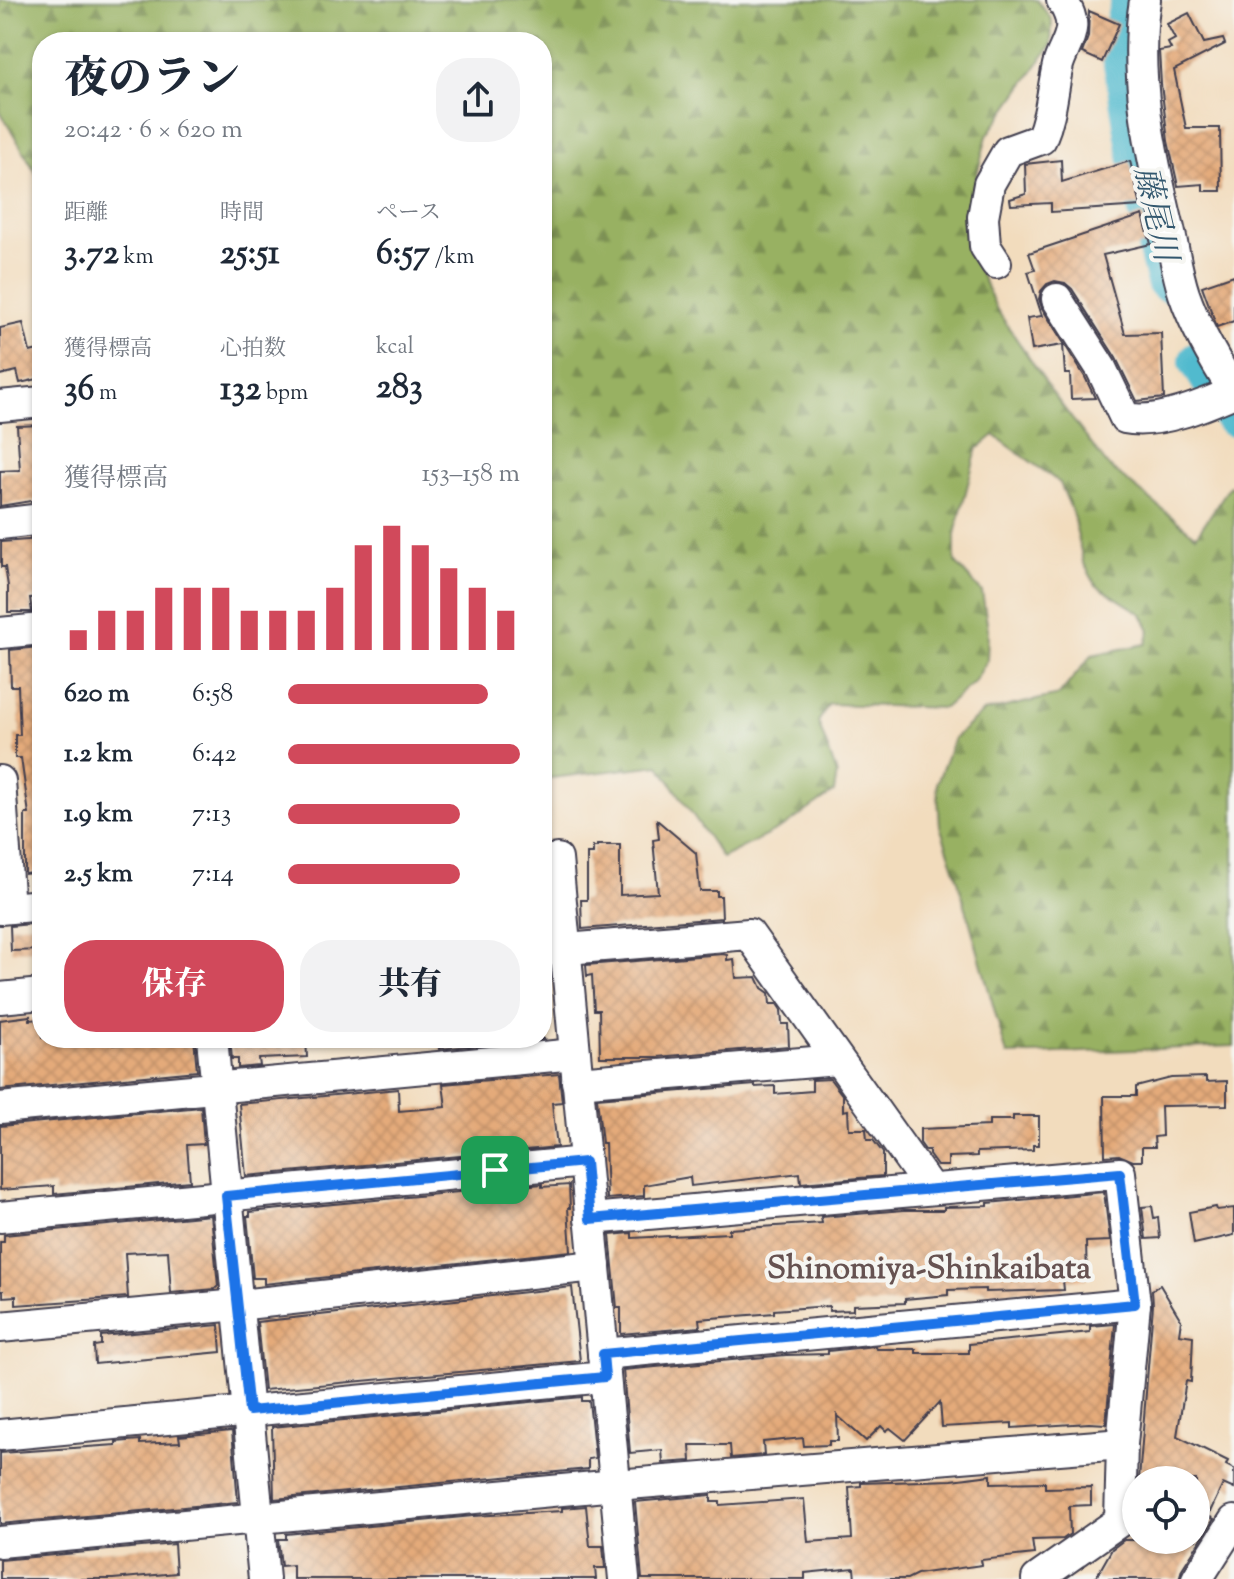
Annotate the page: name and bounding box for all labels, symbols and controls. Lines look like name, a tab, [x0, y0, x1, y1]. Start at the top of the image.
text: 夜のラン	[64, 50, 240, 113]
button: share	[436, 58, 520, 142]
text: 20:42 · 6 × 620 m	[64, 112, 243, 149]
water label: 藤尾川	[1121, 162, 1188, 269]
text: 距離	[64, 198, 108, 230]
text: 時間	[220, 198, 264, 230]
text: ペース	[376, 198, 441, 230]
text: 3.72	[64, 230, 119, 279]
text: 25:51	[220, 230, 280, 279]
text: 6:57	[376, 230, 430, 279]
text: km	[119, 242, 154, 274]
text: /km	[430, 242, 475, 274]
text: kcal	[376, 332, 414, 364]
text: 獲得標高	[64, 334, 152, 366]
text: 心拍数	[220, 334, 286, 366]
text: 283	[376, 364, 423, 413]
text: 36	[64, 366, 94, 415]
text: 132	[220, 366, 261, 415]
text: m	[94, 378, 117, 410]
text: bpm	[261, 378, 308, 410]
text: 153–158 m	[421, 456, 520, 493]
text: 獲得標高	[64, 461, 168, 498]
text: 620 m	[64, 676, 130, 713]
text: 6:58	[192, 676, 233, 713]
text: 1.2 km	[64, 736, 133, 773]
text: 6:42	[192, 736, 237, 773]
text: 1.9 km	[64, 796, 133, 833]
text: 7:13	[192, 796, 231, 833]
text: 2.5 km	[64, 856, 133, 893]
text: 7:14	[192, 856, 234, 893]
button: 保存	[64, 940, 284, 1032]
button: 共有	[300, 940, 520, 1032]
pin	[461, 1136, 529, 1204]
icon: arrive	[473, 1148, 517, 1192]
district label: Shinomiya-Shinkaibata	[767, 1247, 1091, 1293]
map controls	[1122, 1466, 1210, 1554]
button: locate	[1122, 1466, 1210, 1554]

